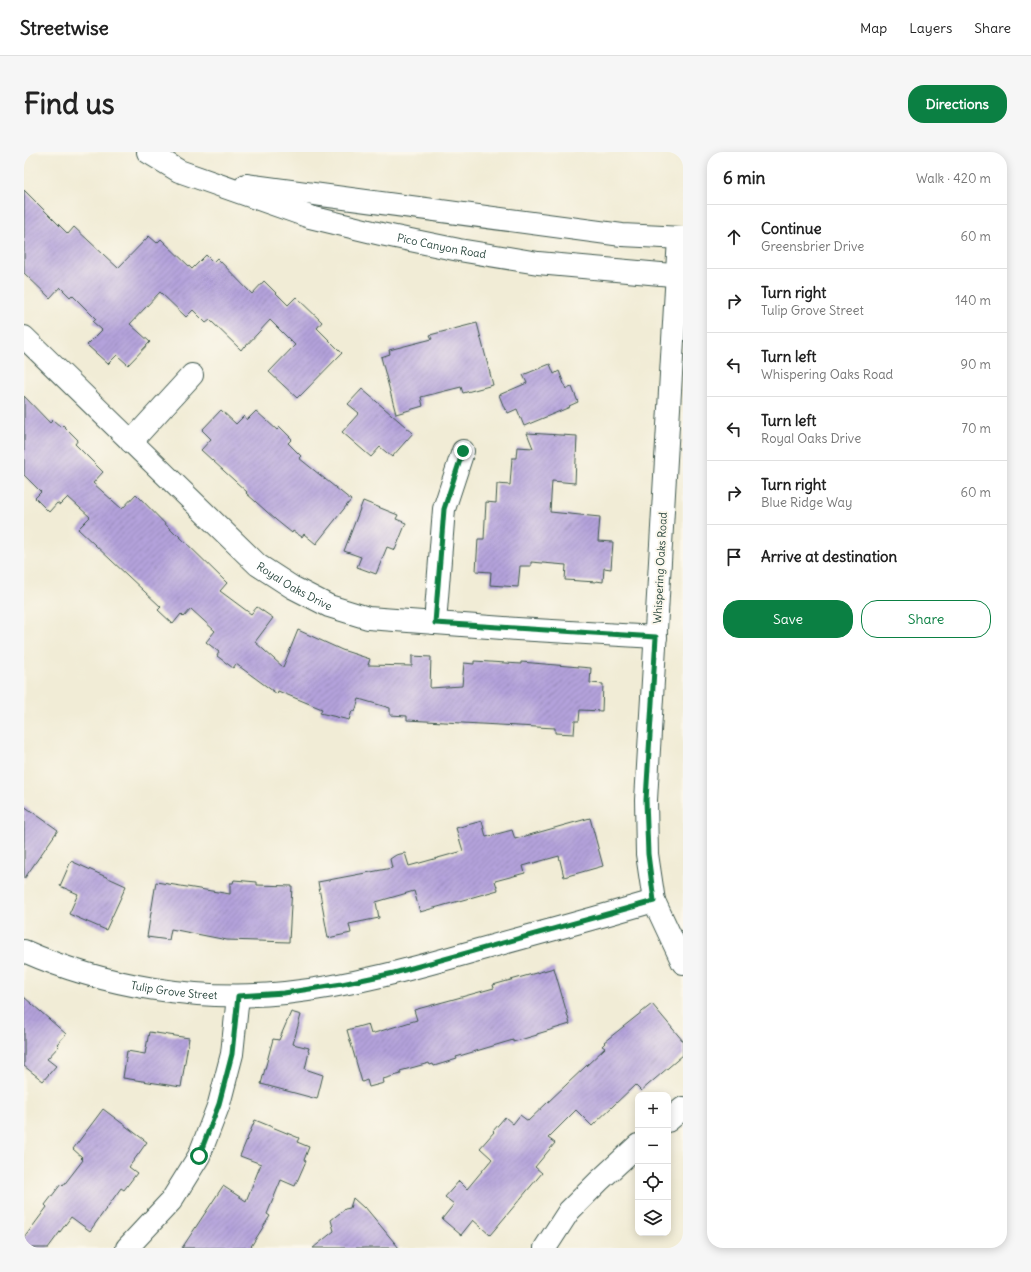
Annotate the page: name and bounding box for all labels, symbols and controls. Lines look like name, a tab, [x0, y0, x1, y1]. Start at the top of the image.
text: Streetwise	[20, 16, 109, 40]
text: Map	[860, 19, 887, 37]
text: Layers	[909, 19, 952, 37]
text: Share	[974, 19, 1011, 37]
button: Directions	[908, 85, 1007, 123]
text: Find us	[24, 86, 115, 122]
text: 6 min	[723, 167, 765, 189]
text: Walk · 420 m	[916, 170, 991, 187]
text: Continue	[761, 219, 822, 238]
icon: ahead	[723, 226, 745, 248]
text: 60 m	[960, 228, 991, 245]
street label: Pico Canyon Road	[396, 230, 488, 261]
text: Greensbrier Drive	[761, 238, 864, 255]
text: Turn right	[761, 283, 826, 302]
icon: right	[723, 290, 745, 312]
text: 140 m	[955, 292, 991, 309]
text: Tulip Grove Street	[761, 302, 864, 319]
text: Turn left	[761, 347, 816, 366]
icon: left	[723, 354, 745, 376]
text: 90 m	[960, 356, 991, 373]
text: Whispering Oaks Road	[761, 366, 893, 383]
text: Turn left	[761, 411, 816, 430]
icon: left	[723, 418, 745, 440]
text: 70 m	[962, 420, 991, 437]
text: Royal Oaks Drive	[761, 430, 861, 447]
route end	[454, 442, 472, 460]
text: Turn right	[761, 475, 826, 494]
icon: right	[723, 482, 745, 504]
text: 60 m	[960, 484, 991, 501]
text: Blue Ridge Way	[761, 494, 852, 511]
street label: Whispering Oaks Road	[650, 511, 670, 624]
icon: arrive	[723, 546, 745, 568]
text: Arrive at destination	[761, 547, 897, 566]
street label: Royal Oaks Drive	[254, 559, 335, 613]
button: Save	[723, 600, 853, 638]
button: Share	[861, 600, 991, 638]
street label: Tulip Grove Street	[130, 978, 218, 1002]
map controls	[635, 1092, 671, 1236]
button: +	[635, 1092, 671, 1128]
button: −	[635, 1128, 671, 1164]
route start	[190, 1147, 208, 1165]
button: locate	[635, 1164, 671, 1200]
button: layers	[635, 1200, 671, 1236]

